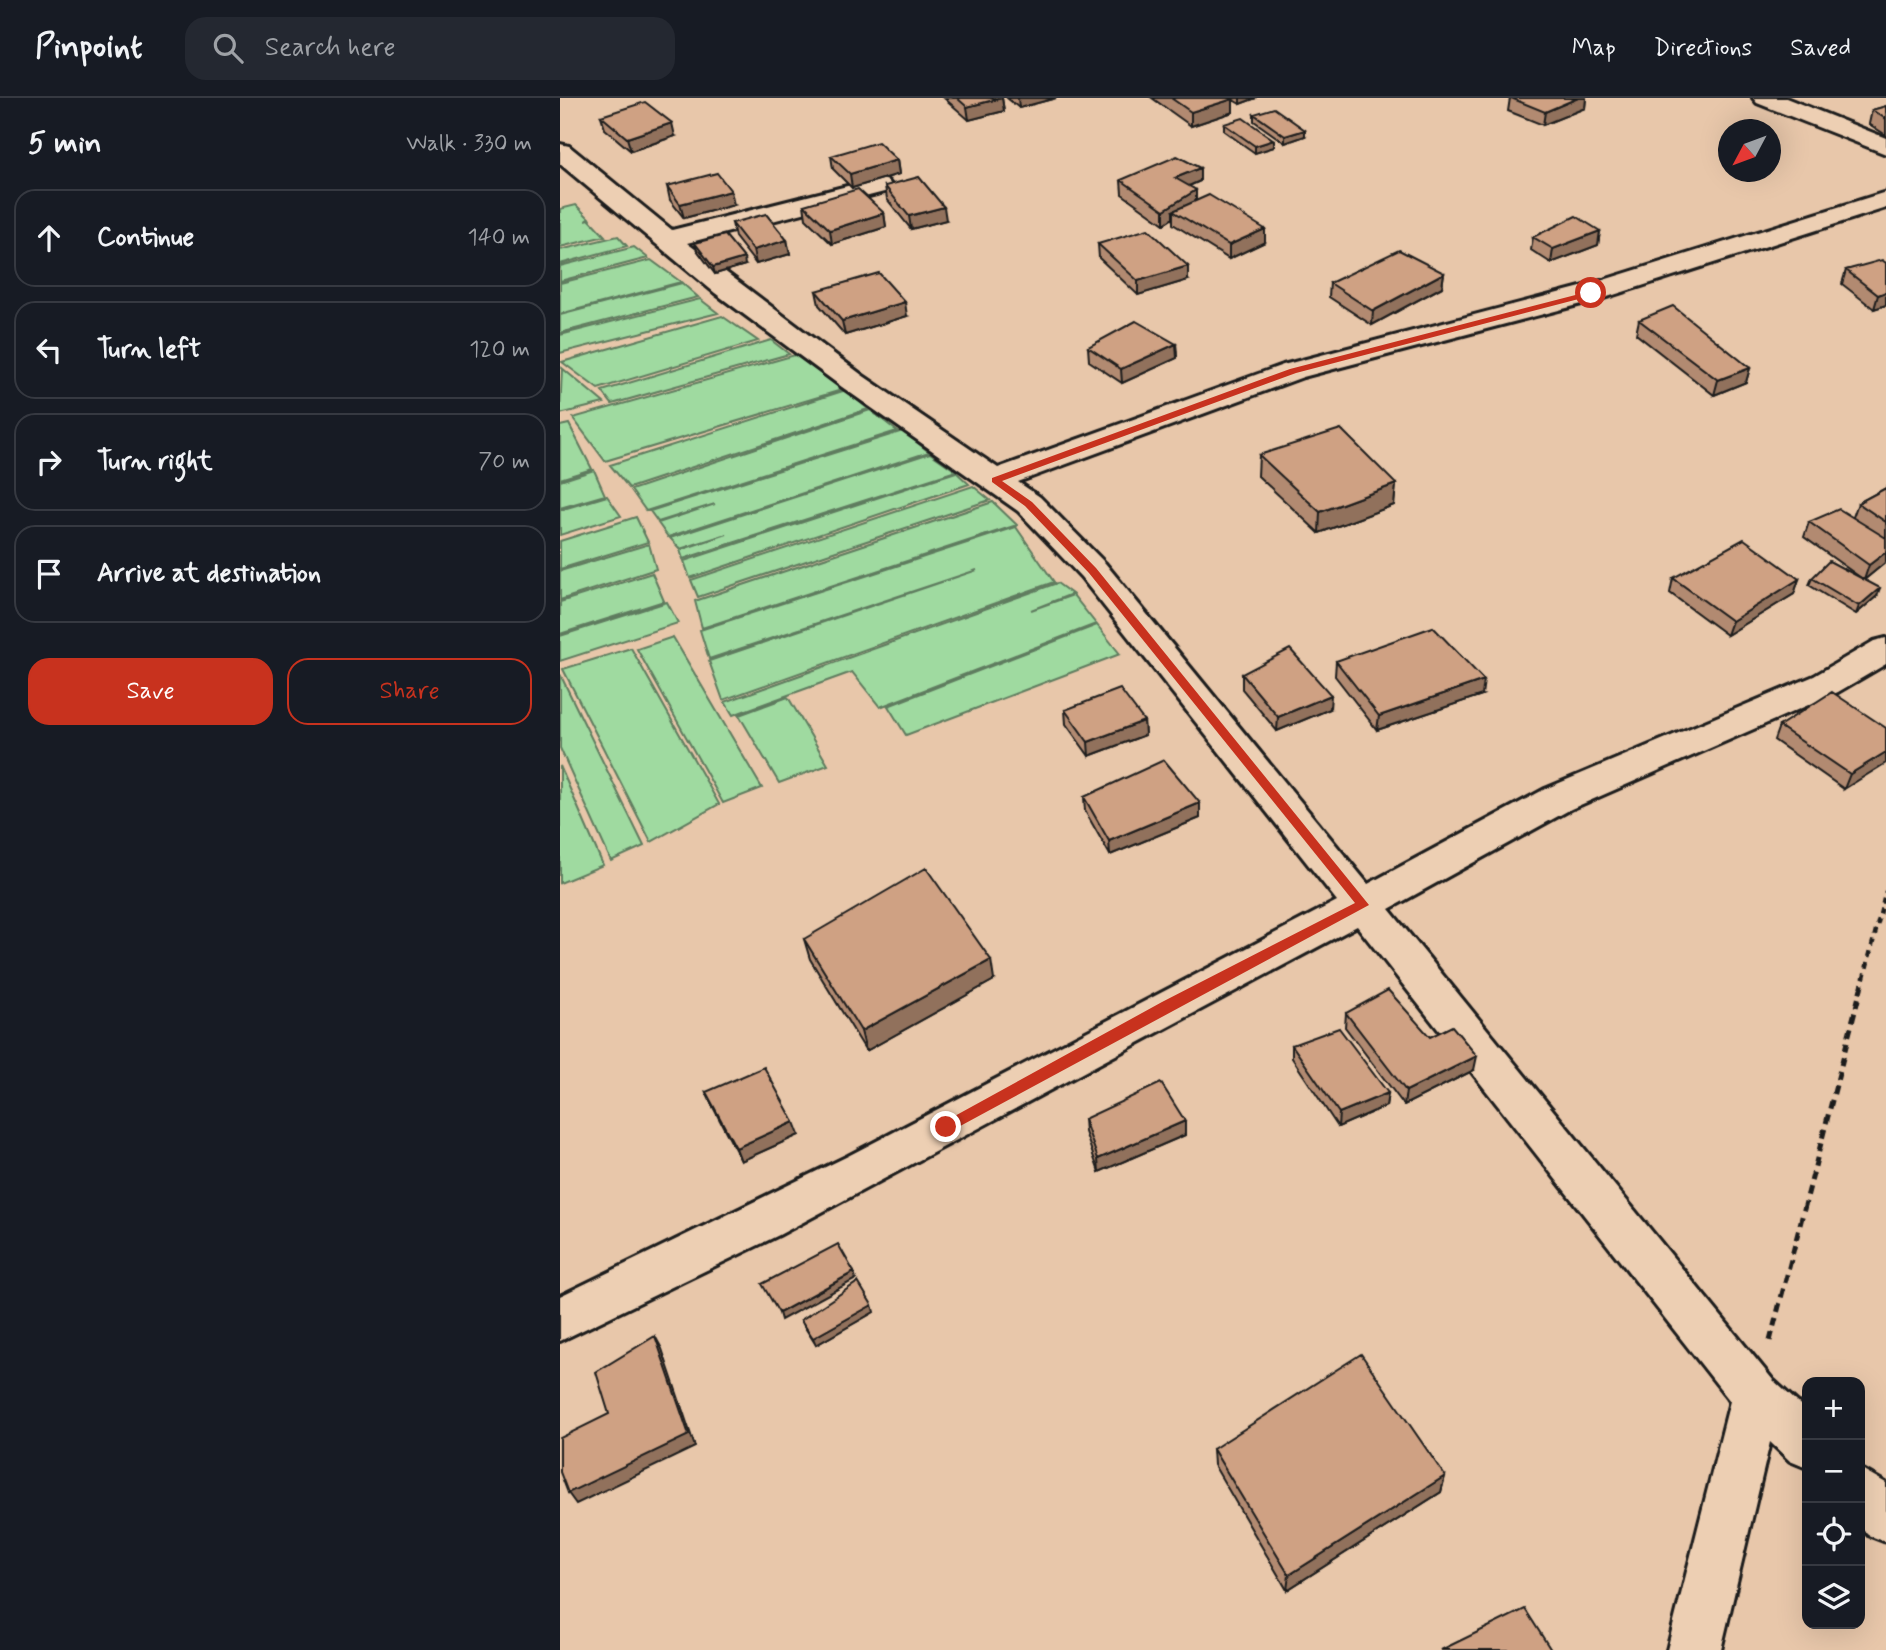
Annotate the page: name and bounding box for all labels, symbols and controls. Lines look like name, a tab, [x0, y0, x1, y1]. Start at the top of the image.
search box	[185, 17, 675, 80]
text: Pinpoint	[35, 26, 143, 70]
icon: search	[209, 29, 247, 67]
text: Search here	[265, 31, 396, 65]
text: Map	[1572, 33, 1616, 64]
text: Directions	[1654, 33, 1752, 64]
text: Saved	[1790, 33, 1851, 64]
north arrow	[1718, 119, 1781, 182]
text: 5 min	[28, 124, 102, 163]
text: Walk · 330 m	[406, 129, 532, 159]
icon: ahead	[30, 219, 68, 257]
text: Continue	[97, 221, 194, 255]
text: 140 m	[467, 223, 530, 253]
route start	[1575, 277, 1606, 308]
icon: left	[30, 331, 68, 369]
text: Turn left	[97, 333, 201, 367]
text: 120 m	[469, 335, 530, 365]
icon: right	[30, 443, 68, 481]
text: Turn right	[97, 445, 213, 479]
text: 70 m	[478, 447, 530, 477]
icon: arrive	[30, 555, 68, 593]
text: Arrive at destination	[97, 557, 321, 591]
button: Save	[28, 658, 273, 725]
button: Share	[287, 658, 532, 725]
route end	[930, 1111, 961, 1142]
map controls	[1802, 1377, 1865, 1629]
button: +	[1802, 1377, 1865, 1440]
button: −	[1802, 1440, 1865, 1503]
button: locate	[1802, 1503, 1865, 1566]
button: layers	[1802, 1566, 1865, 1629]

